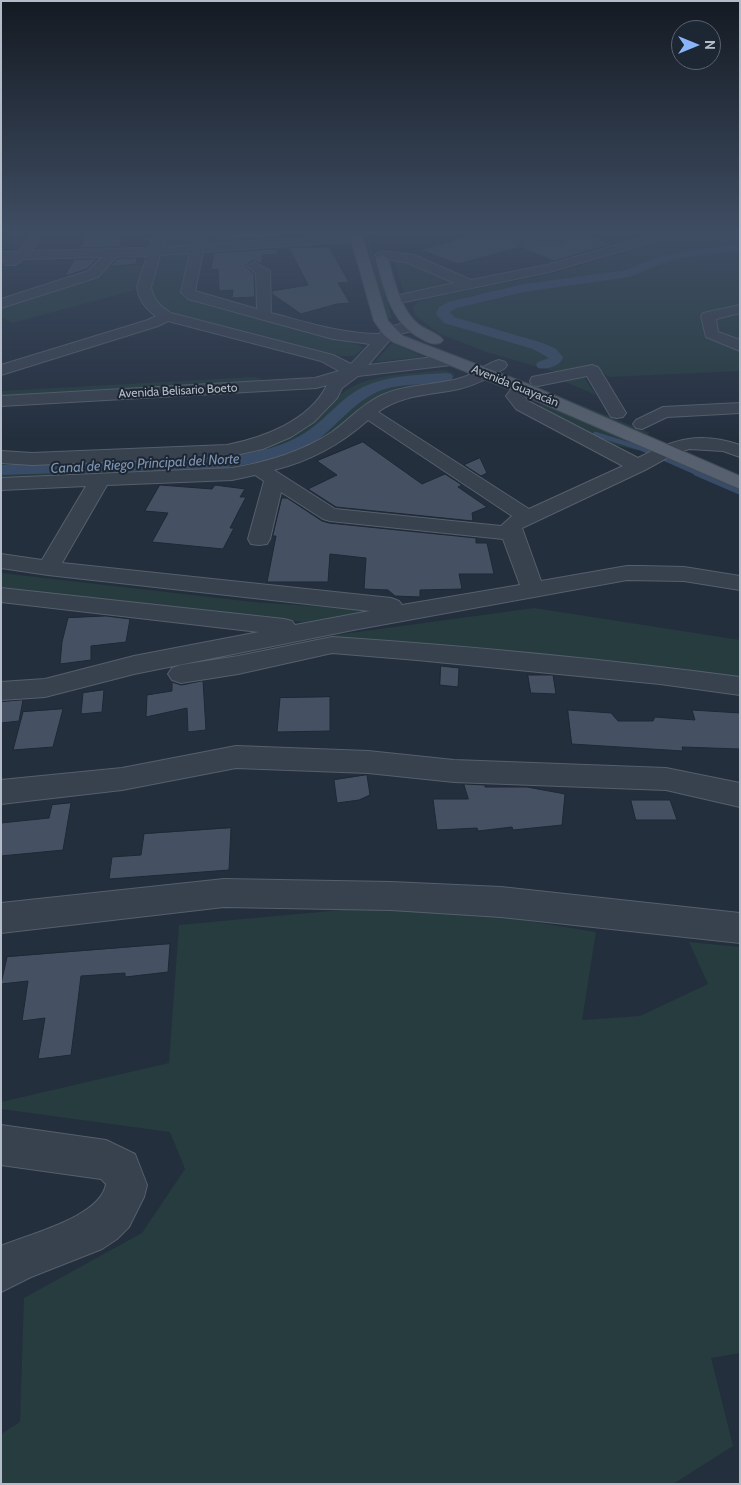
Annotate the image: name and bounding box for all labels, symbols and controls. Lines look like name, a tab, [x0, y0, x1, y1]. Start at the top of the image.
north arrow	[671, 20, 721, 70]
text: N	[701, 40, 719, 50]
street label: Avenida Guayacán	[469, 362, 561, 410]
street label: Avenida Belisario Boeto	[118, 381, 238, 401]
water label: Canal de Riego Principal del Norte	[50, 451, 240, 477]

